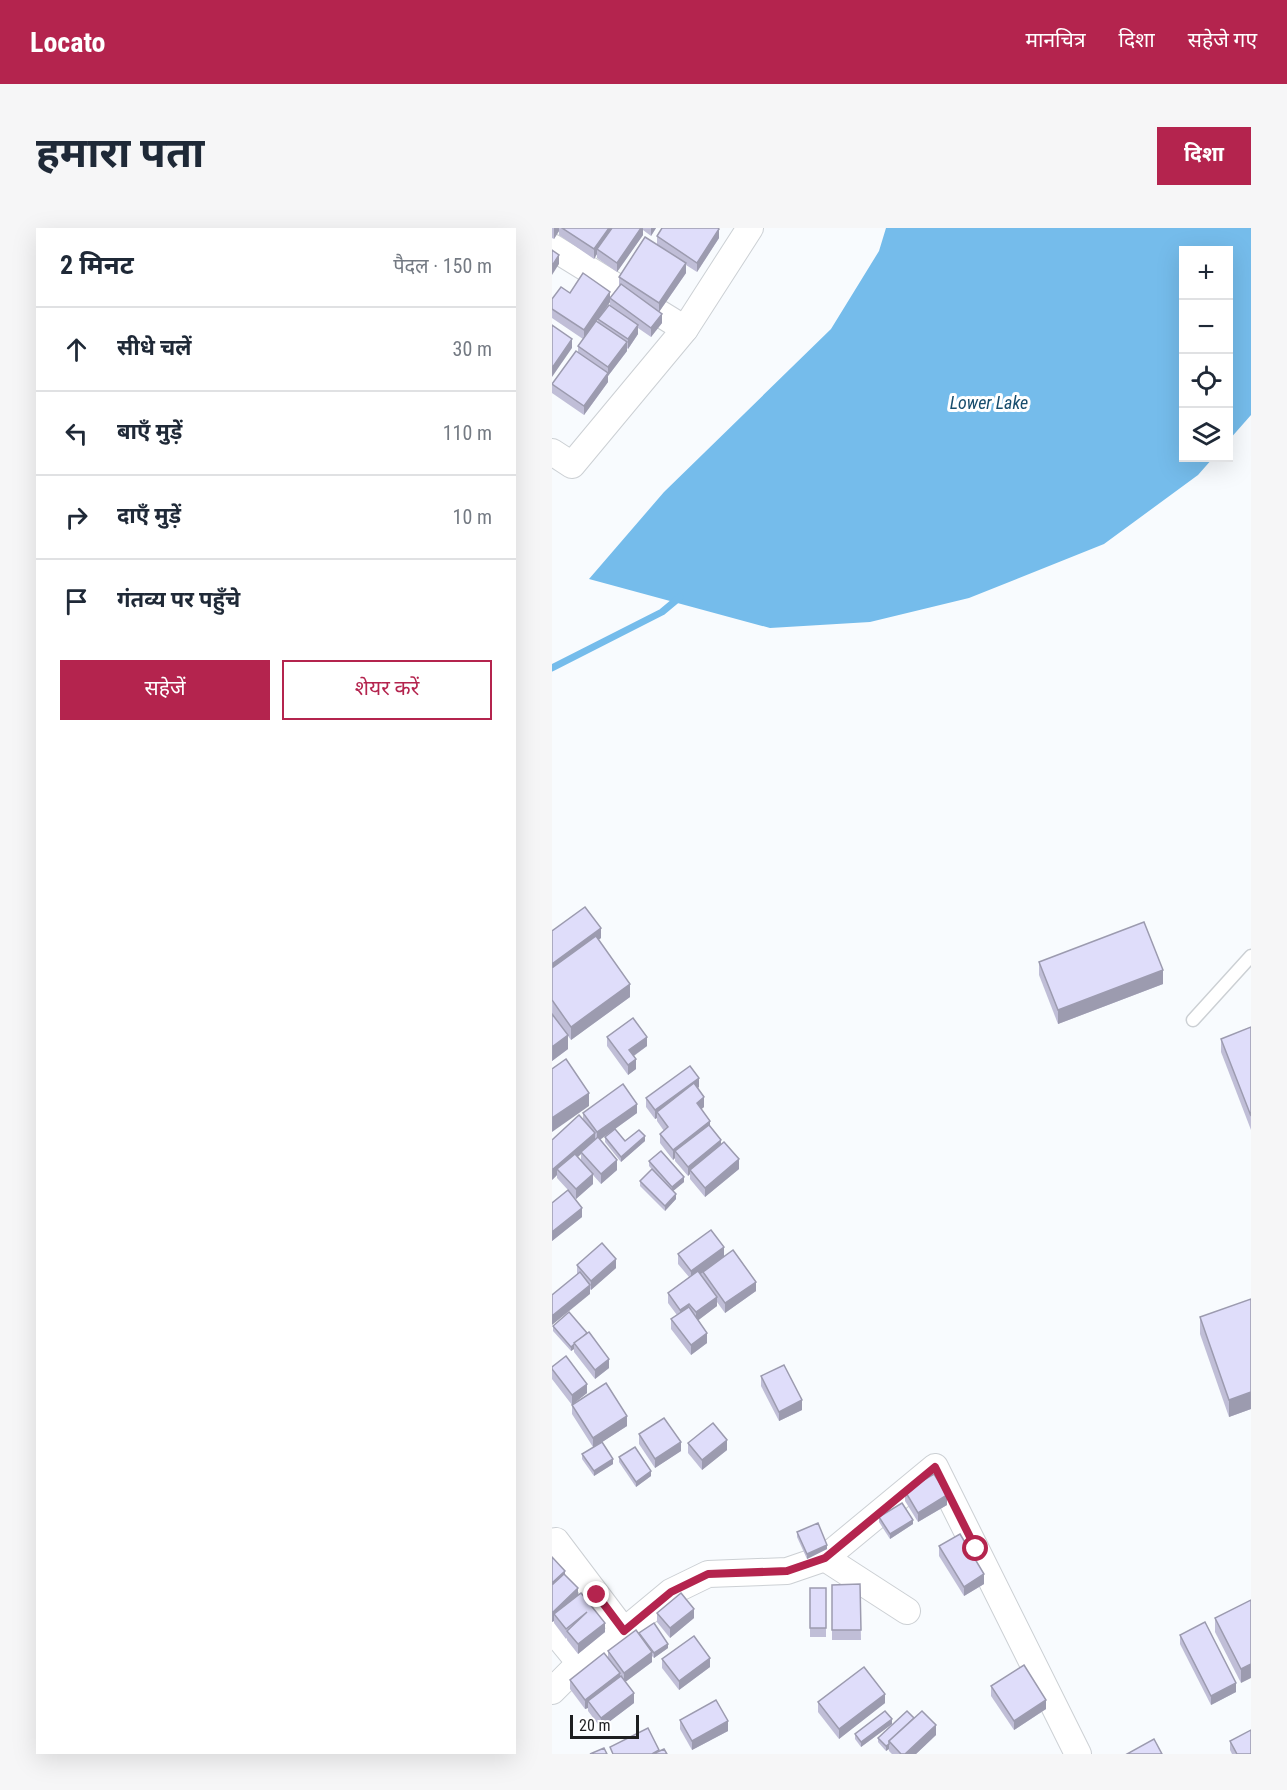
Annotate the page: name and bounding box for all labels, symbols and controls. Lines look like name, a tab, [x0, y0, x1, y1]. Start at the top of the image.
text: Locato	[30, 26, 106, 59]
text: मानचित्र	[1025, 28, 1086, 52]
text: दिशा	[1119, 28, 1155, 52]
text: सहेजे गए	[1188, 28, 1257, 52]
button: दिशा	[1157, 127, 1251, 185]
text: हमारा पता	[36, 128, 204, 177]
map controls	[1179, 246, 1233, 462]
button: +	[1179, 246, 1233, 300]
text: 2 मिनट	[60, 250, 134, 280]
text: पैदल · 150 m	[393, 254, 492, 278]
button: −	[1179, 300, 1233, 354]
icon: ahead	[60, 333, 93, 366]
text: सीधे चलें	[117, 335, 191, 360]
text: 30 m	[453, 337, 492, 361]
button: locate	[1179, 354, 1233, 408]
water label: Lower Lake	[950, 392, 1028, 413]
button: layers	[1179, 408, 1233, 462]
icon: left	[60, 417, 93, 450]
text: बाएँ मुड़ें	[117, 419, 182, 444]
text: 110 m	[443, 421, 492, 445]
icon: right	[60, 501, 93, 534]
text: दाएँ मुड़ें	[117, 503, 181, 528]
text: 10 m	[453, 505, 492, 529]
icon: arrive	[60, 585, 93, 618]
text: गंतव्य पर पहुँचे	[117, 587, 240, 612]
button: सहेजें	[60, 660, 270, 720]
button: शेयर करें	[282, 660, 492, 720]
route start	[962, 1535, 988, 1561]
route end	[583, 1581, 609, 1607]
scale bar	[570, 1712, 639, 1740]
text: 20 m	[579, 1716, 611, 1735]

